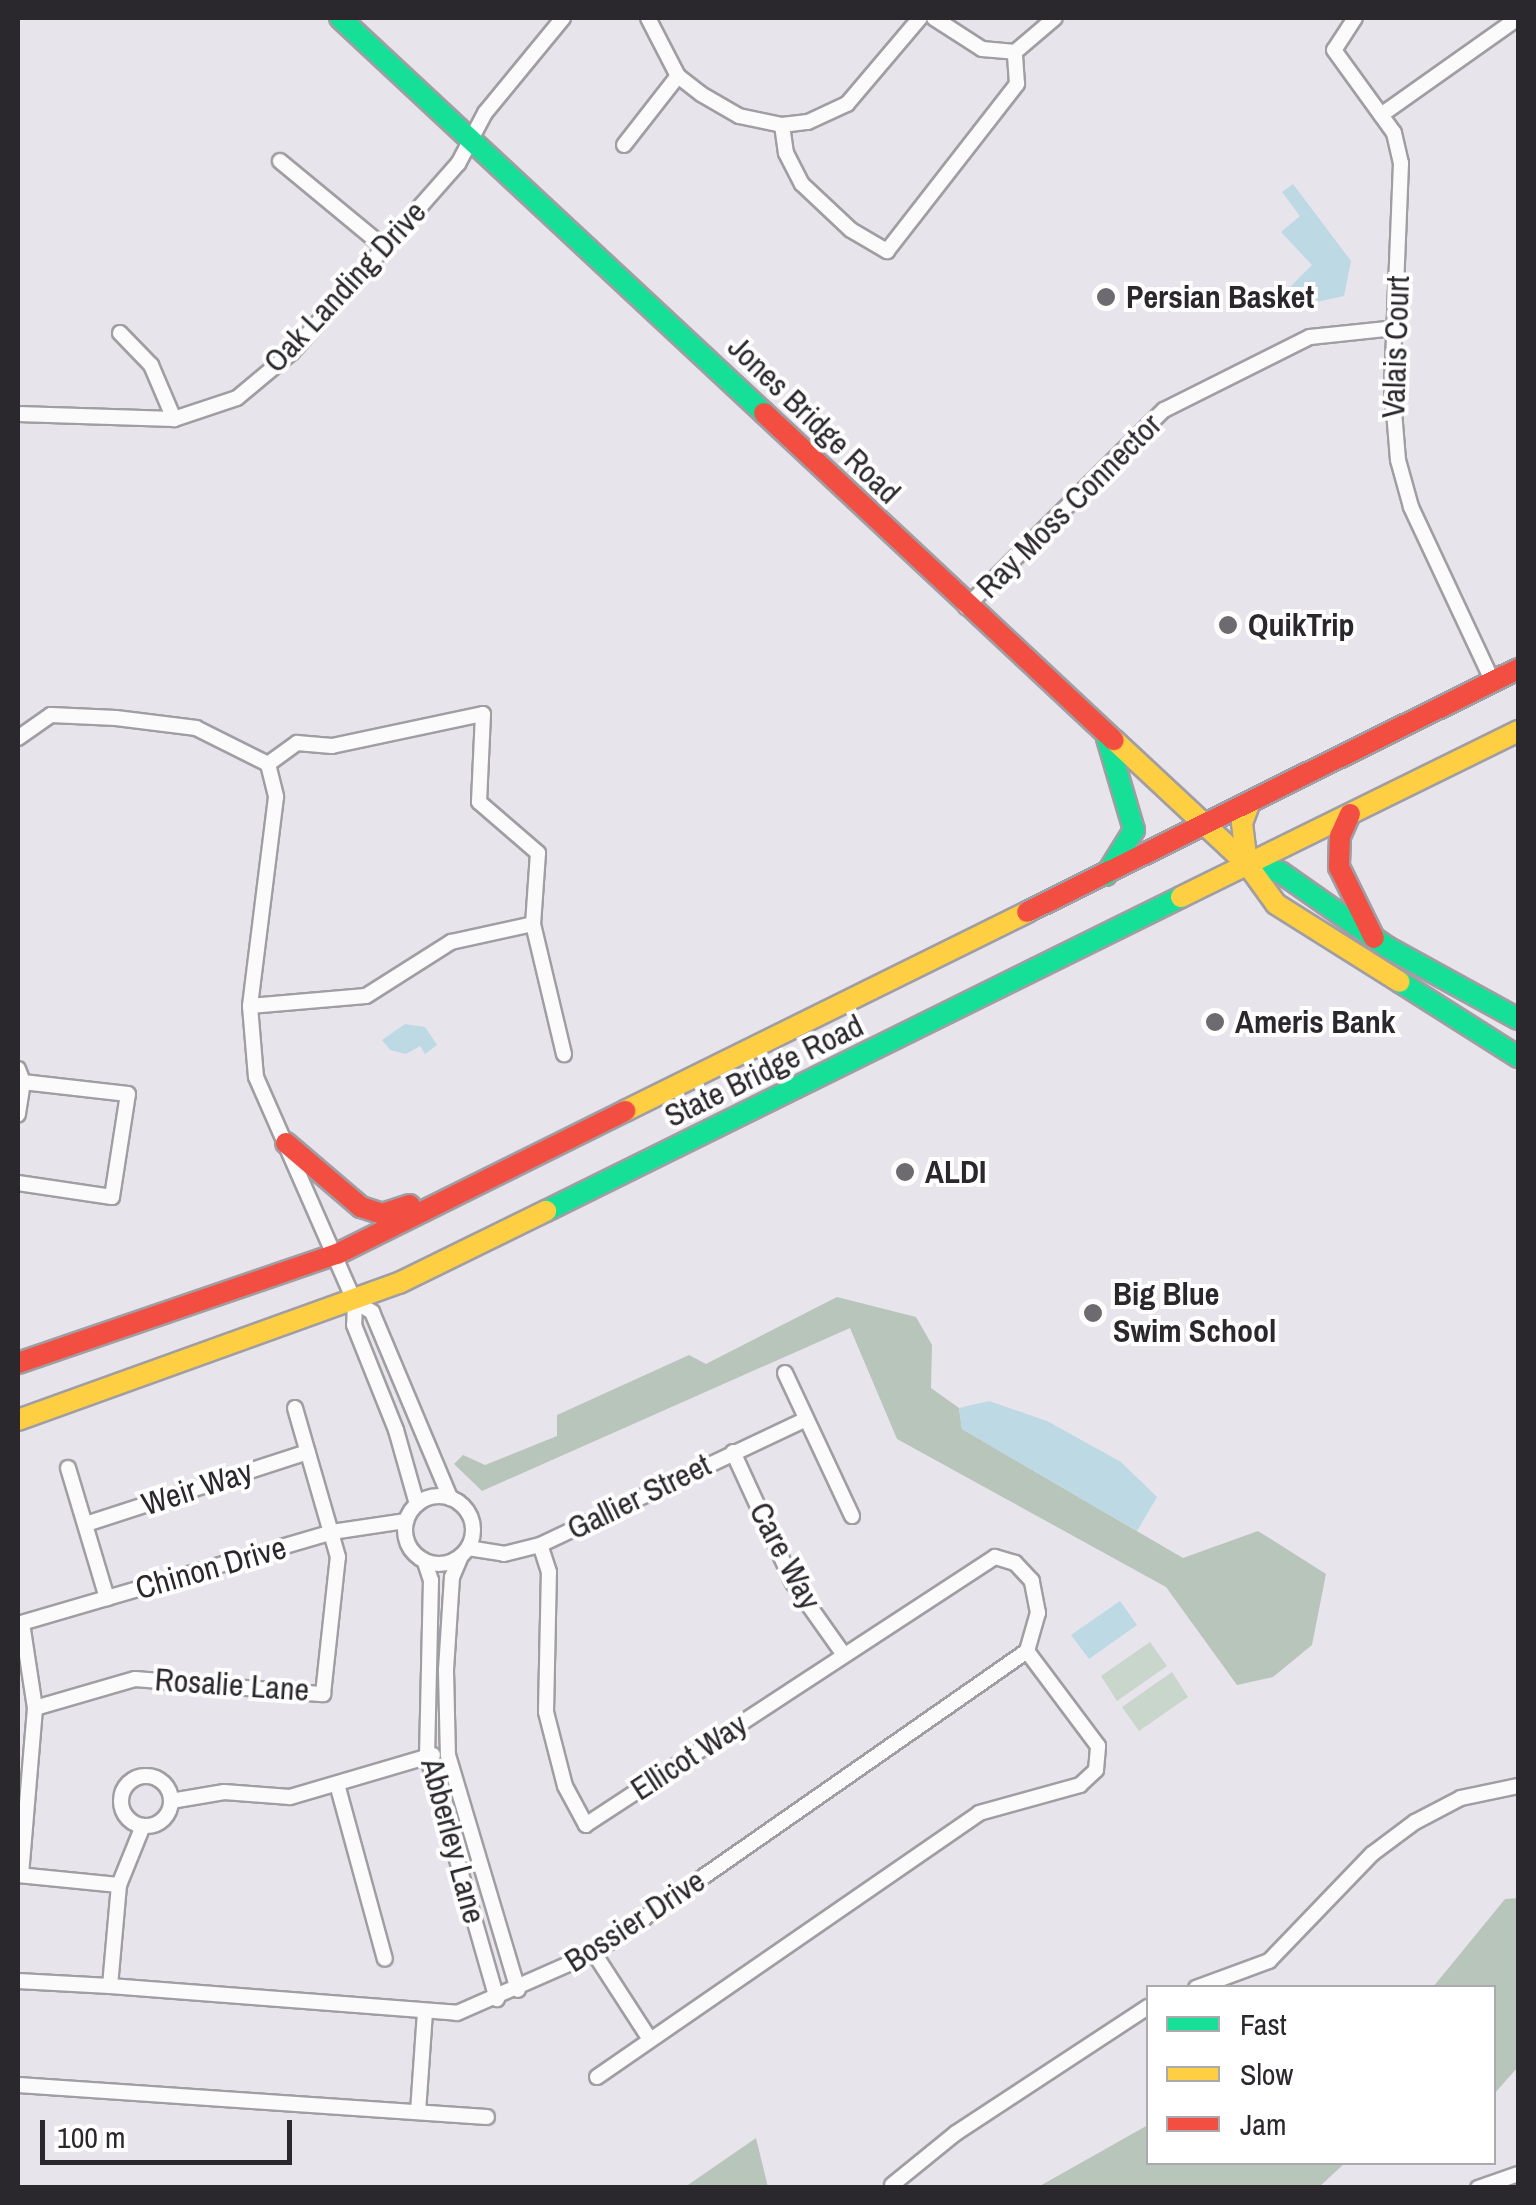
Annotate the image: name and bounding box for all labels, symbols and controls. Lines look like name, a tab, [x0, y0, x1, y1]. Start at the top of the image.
street label: Oak Landing Drive	[256, 193, 434, 381]
street label: Valais Court	[1374, 275, 1418, 419]
place label: Persian Basket	[1126, 278, 1314, 316]
marker: Persian Basket	[1095, 286, 1117, 308]
street label: Jones Bridge Road	[720, 328, 908, 512]
street label: Ray Moss Connector	[969, 406, 1169, 606]
place label: QuikTrip	[1248, 606, 1354, 644]
marker: QuikTrip	[1217, 614, 1239, 636]
place label: Ameris Bank	[1235, 1003, 1395, 1041]
street label: State Bridge Road	[659, 1006, 869, 1136]
marker: Ameris Bank	[1204, 1011, 1226, 1033]
place label: ALDI	[925, 1153, 986, 1191]
marker: ALDI	[894, 1161, 916, 1183]
place label: Big Blue Swim School	[1113, 1276, 1276, 1351]
marker: Big Blue Swim School	[1082, 1302, 1104, 1324]
street label: Gallier Street	[561, 1446, 717, 1548]
street label: Weir Way	[137, 1452, 257, 1524]
street label: Care Way	[741, 1496, 829, 1616]
street label: Chinon Drive	[131, 1528, 291, 1608]
street label: Rosalie Lane	[154, 1660, 310, 1710]
street label: Ellicot Way	[624, 1705, 754, 1809]
street label: Abberley Lane	[413, 1754, 493, 1928]
street label: Bossier Drive	[558, 1862, 712, 1980]
legend	[1146, 1985, 1496, 2165]
text: Fast	[1240, 2004, 1287, 2044]
text: Slow	[1240, 2054, 1293, 2094]
scale bar	[45, 2100, 298, 2162]
text: Jam	[1240, 2104, 1286, 2144]
text: 100 m	[57, 2117, 125, 2157]

